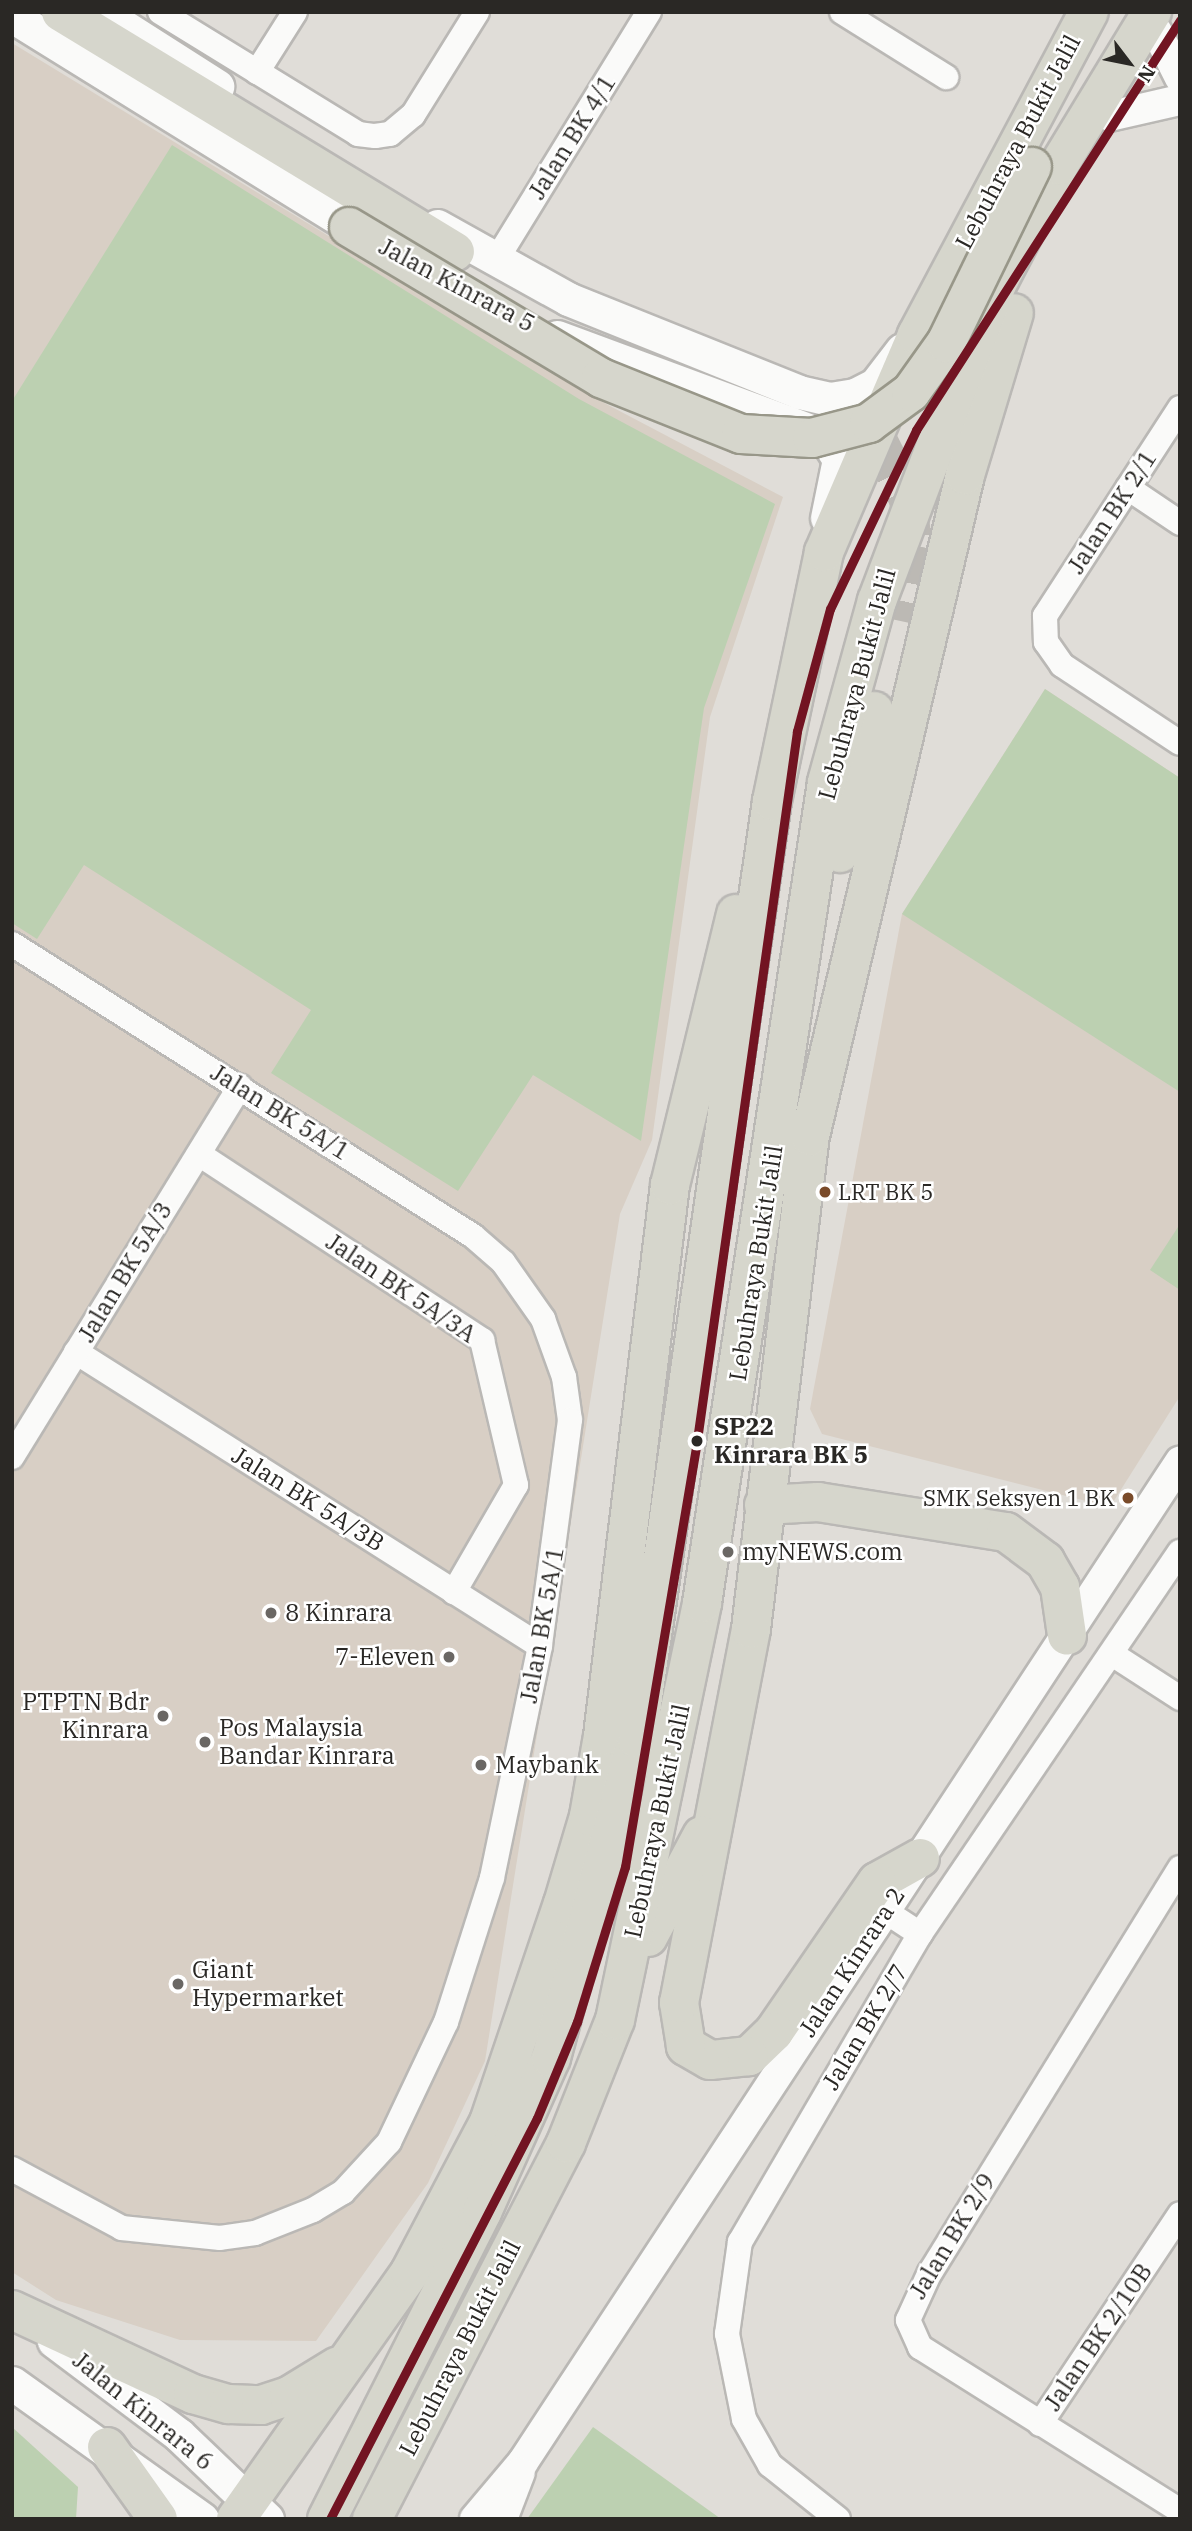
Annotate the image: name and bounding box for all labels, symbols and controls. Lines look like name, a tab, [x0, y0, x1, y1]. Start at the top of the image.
north arrow	[1094, 28, 1164, 98]
street label: Lebuhraya Bukit Jalil	[949, 30, 1087, 254]
text: N	[1133, 61, 1161, 87]
street label: Jalan BK 4/1	[522, 69, 622, 205]
street label: Jalan Kinrara 5	[374, 232, 540, 338]
street label: Jalan BK 2/1	[1061, 445, 1163, 579]
street label: Lebuhraya Bukit Jalil	[812, 565, 902, 803]
street label: Jalan BK 5A/1	[205, 1058, 355, 1166]
street label: Lebuhraya Bukit Jalil	[723, 1143, 789, 1383]
place label: LRT BK 5	[838, 1179, 933, 1205]
marker: LRT BK 5	[818, 1185, 832, 1199]
street label: Jalan BK 5A/3	[72, 1197, 178, 1347]
street label: Jalan BK 5A/3A	[321, 1227, 481, 1349]
place label: SP22 Kinrara BK 5	[714, 1413, 868, 1469]
marker: SP22 Kinrara BK 5	[686, 1430, 708, 1452]
street label: Jalan BK 5A/3B	[226, 1441, 390, 1557]
place label: SMK Seksyen 1 BK	[923, 1485, 1115, 1511]
marker: SMK Seksyen 1 BK	[1121, 1491, 1135, 1505]
place label: myNEWS.com	[742, 1538, 903, 1566]
marker: myNEWS.com	[720, 1544, 736, 1560]
street label: Jalan BK 5A/1	[514, 1545, 570, 1705]
place label: 8 Kinrara	[285, 1599, 392, 1627]
marker: 8 Kinrara	[263, 1605, 279, 1621]
place label: 7-Eleven	[335, 1643, 435, 1671]
marker: 7-Eleven	[441, 1649, 457, 1665]
place label: PTPTN Bdr Kinrara	[22, 1688, 149, 1744]
street label: Lebuhraya Bukit Jalil	[618, 1702, 696, 1940]
marker: PTPTN Bdr Kinrara	[155, 1708, 171, 1724]
place label: Pos Malaysia Bandar Kinrara	[219, 1714, 395, 1770]
marker: Pos Malaysia Bandar Kinrara	[197, 1734, 213, 1750]
place label: Maybank	[495, 1751, 599, 1779]
marker: Maybank	[473, 1757, 489, 1773]
street label: Jalan Kinrara 2	[793, 1882, 911, 2042]
place label: Giant Hypermarket	[192, 1956, 344, 2012]
street label: Jalan BK 2/7	[816, 1959, 914, 2095]
marker: Giant Hypermarket	[170, 1976, 186, 1992]
street label: Jalan BK 2/9	[903, 2168, 1001, 2304]
street label: Lebuhraya Bukit Jalil	[393, 2235, 527, 2461]
street label: Jalan BK 2/10B	[1038, 2258, 1158, 2416]
street label: Jalan Kinrara 6	[67, 2346, 219, 2476]

